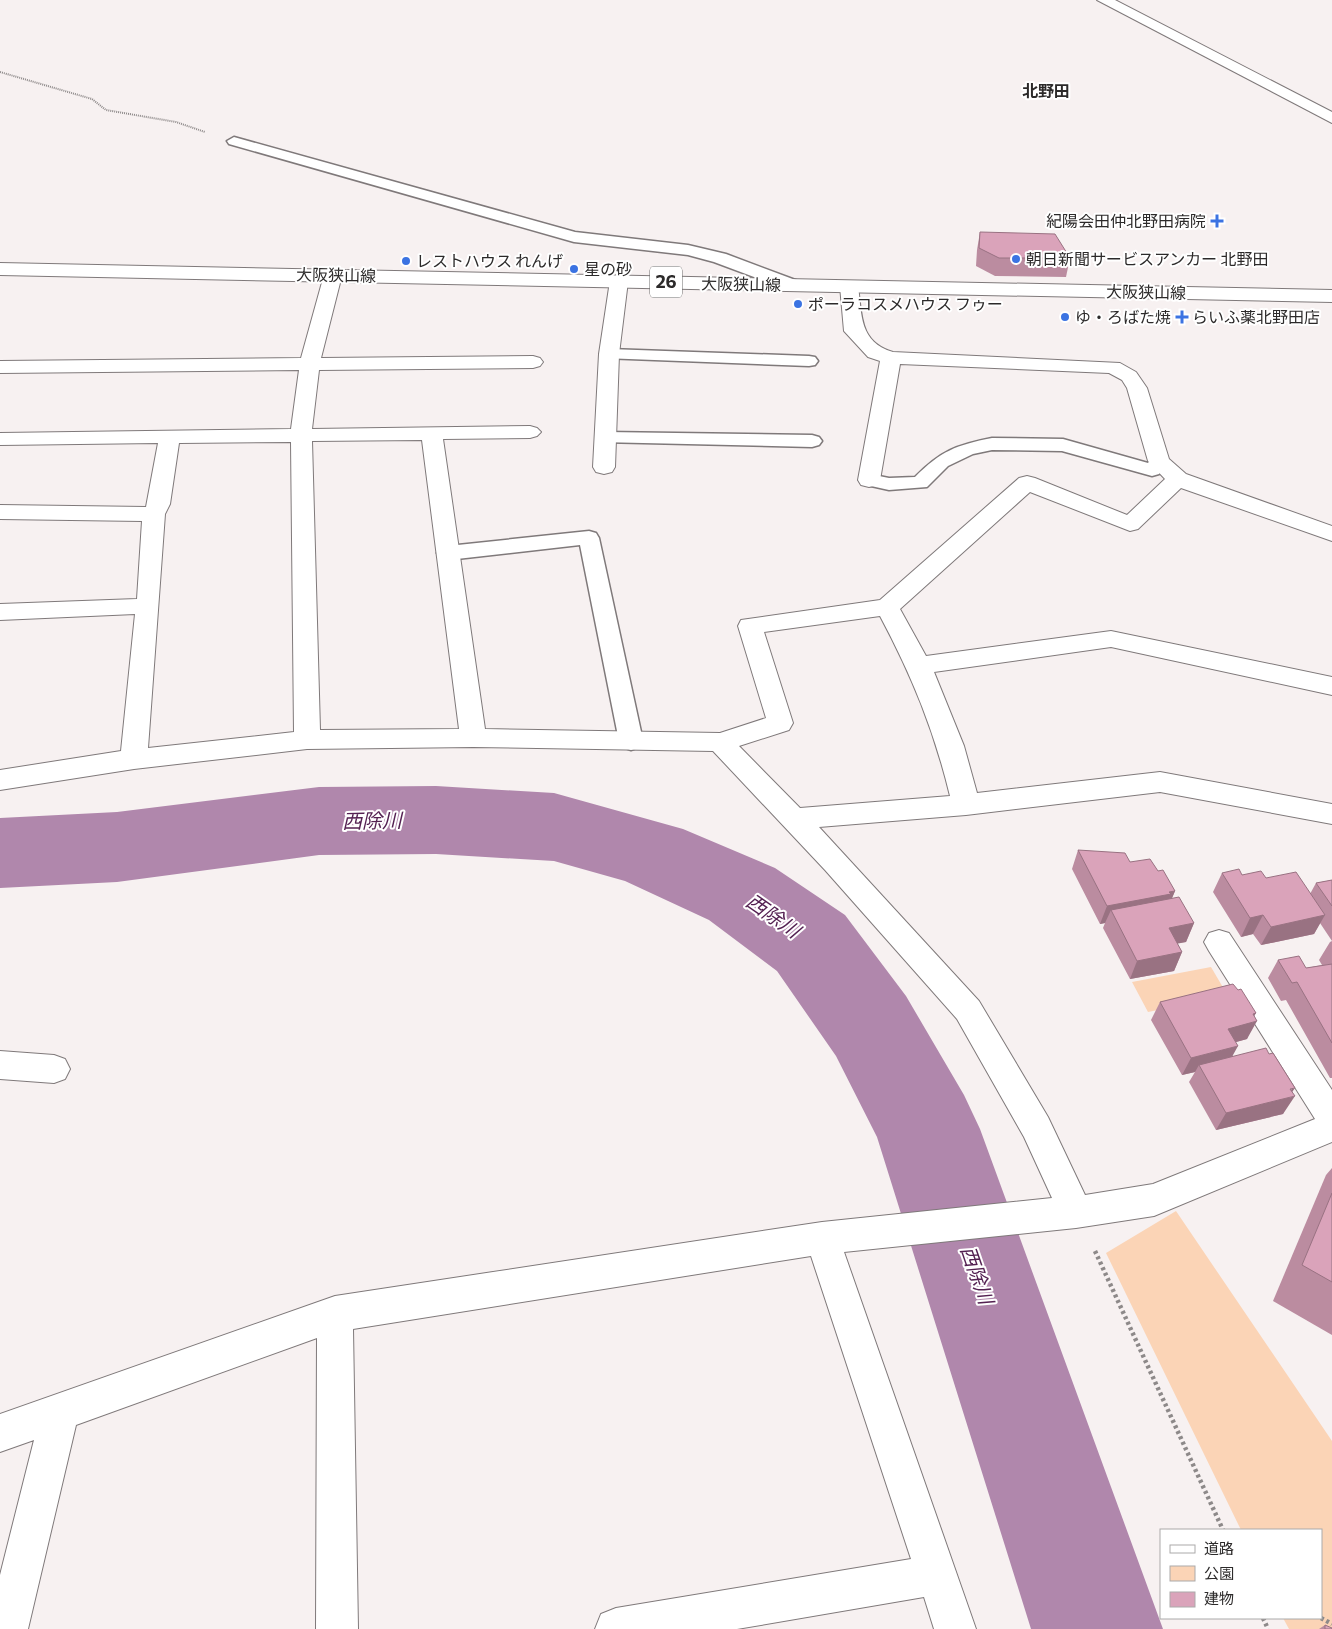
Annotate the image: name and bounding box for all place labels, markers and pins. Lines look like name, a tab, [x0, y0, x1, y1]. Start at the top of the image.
place label: 紀陽会田仲北野田病院	[1046, 211, 1206, 230]
marker: 紀陽会田仲北野田病院	[1210, 214, 1224, 228]
place label: 朝日新聞サービスアンカー 北野田	[1026, 249, 1268, 268]
place label: レストハウス れんげ	[416, 251, 563, 270]
marker: 朝日新聞サービスアンカー 北野田	[1010, 253, 1022, 265]
marker: レストハウス れんげ	[400, 255, 412, 267]
place label: 星の砂	[584, 259, 632, 278]
marker: 星の砂	[568, 263, 580, 275]
place label: ポーラコスメハウス フゥー	[808, 294, 1003, 313]
marker: ポーラコスメハウス フゥー	[792, 298, 804, 310]
place label: ゆ・ろばた焼	[1075, 307, 1171, 326]
place label: らいふ薬北野田店	[1192, 307, 1320, 326]
marker: ゆ・ろばた焼	[1059, 311, 1071, 323]
marker: らいふ薬北野田店	[1176, 311, 1188, 323]

